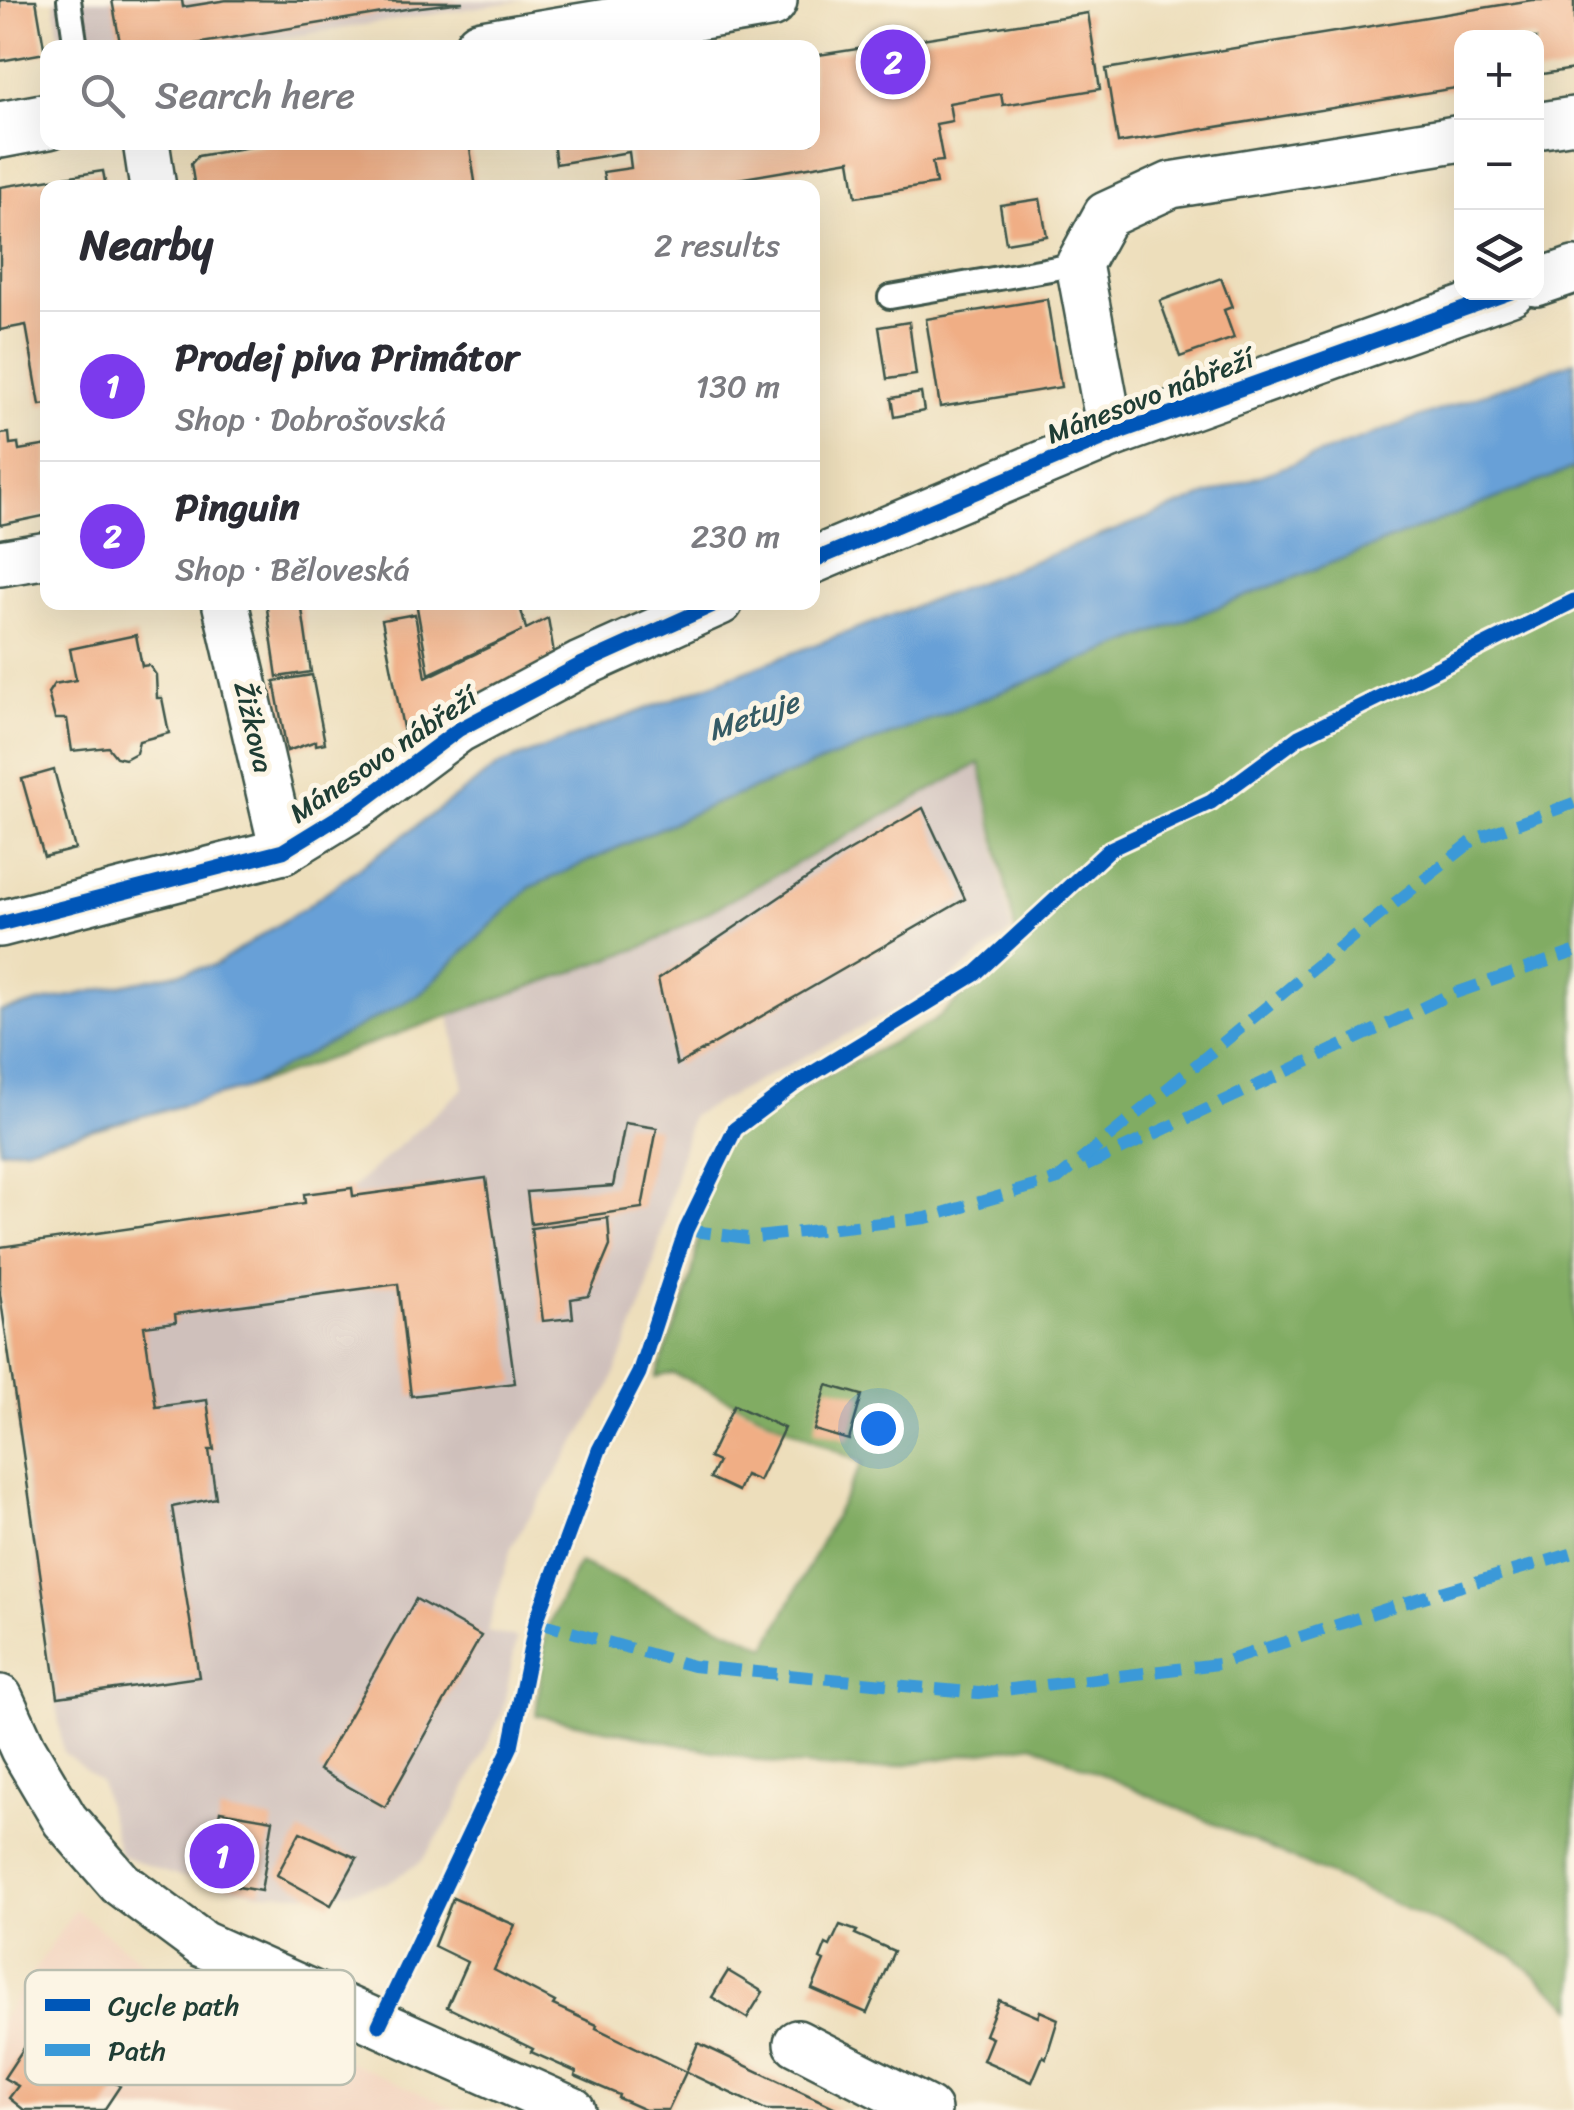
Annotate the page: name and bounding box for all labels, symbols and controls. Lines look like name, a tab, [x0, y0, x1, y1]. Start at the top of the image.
pin: 2	[860, 24, 926, 100]
map controls	[1454, 30, 1544, 300]
button: +	[1454, 30, 1544, 120]
search box	[40, 40, 820, 150]
text: Search here	[155, 62, 355, 129]
icon: search	[75, 68, 130, 123]
button: −	[1454, 120, 1544, 210]
text: Nearby	[80, 208, 213, 282]
button: layers	[1454, 210, 1544, 300]
text: 2 results	[654, 217, 780, 274]
text: Prodej piva Primátor	[175, 324, 519, 391]
street label: Mánesovo nábřeží	[1039, 333, 1264, 458]
text: 1	[106, 358, 119, 415]
text: 130 m	[696, 358, 780, 415]
text: Shop · Dobrošovská	[175, 391, 446, 448]
text: Pinguin	[175, 474, 300, 541]
text: 2	[103, 508, 122, 565]
text: 230 m	[691, 508, 780, 565]
text: Shop · Běloveská	[175, 541, 410, 598]
street label: Mánesovo nábřeží	[279, 672, 490, 836]
water label: Metuje	[700, 674, 808, 757]
street label: Žižkova	[220, 676, 288, 778]
your location	[853, 1403, 904, 1454]
pin: 1	[190, 1818, 254, 1894]
legend	[25, 1970, 355, 2085]
text: Cycle path	[108, 1981, 239, 2030]
text: Path	[108, 2026, 166, 2075]

